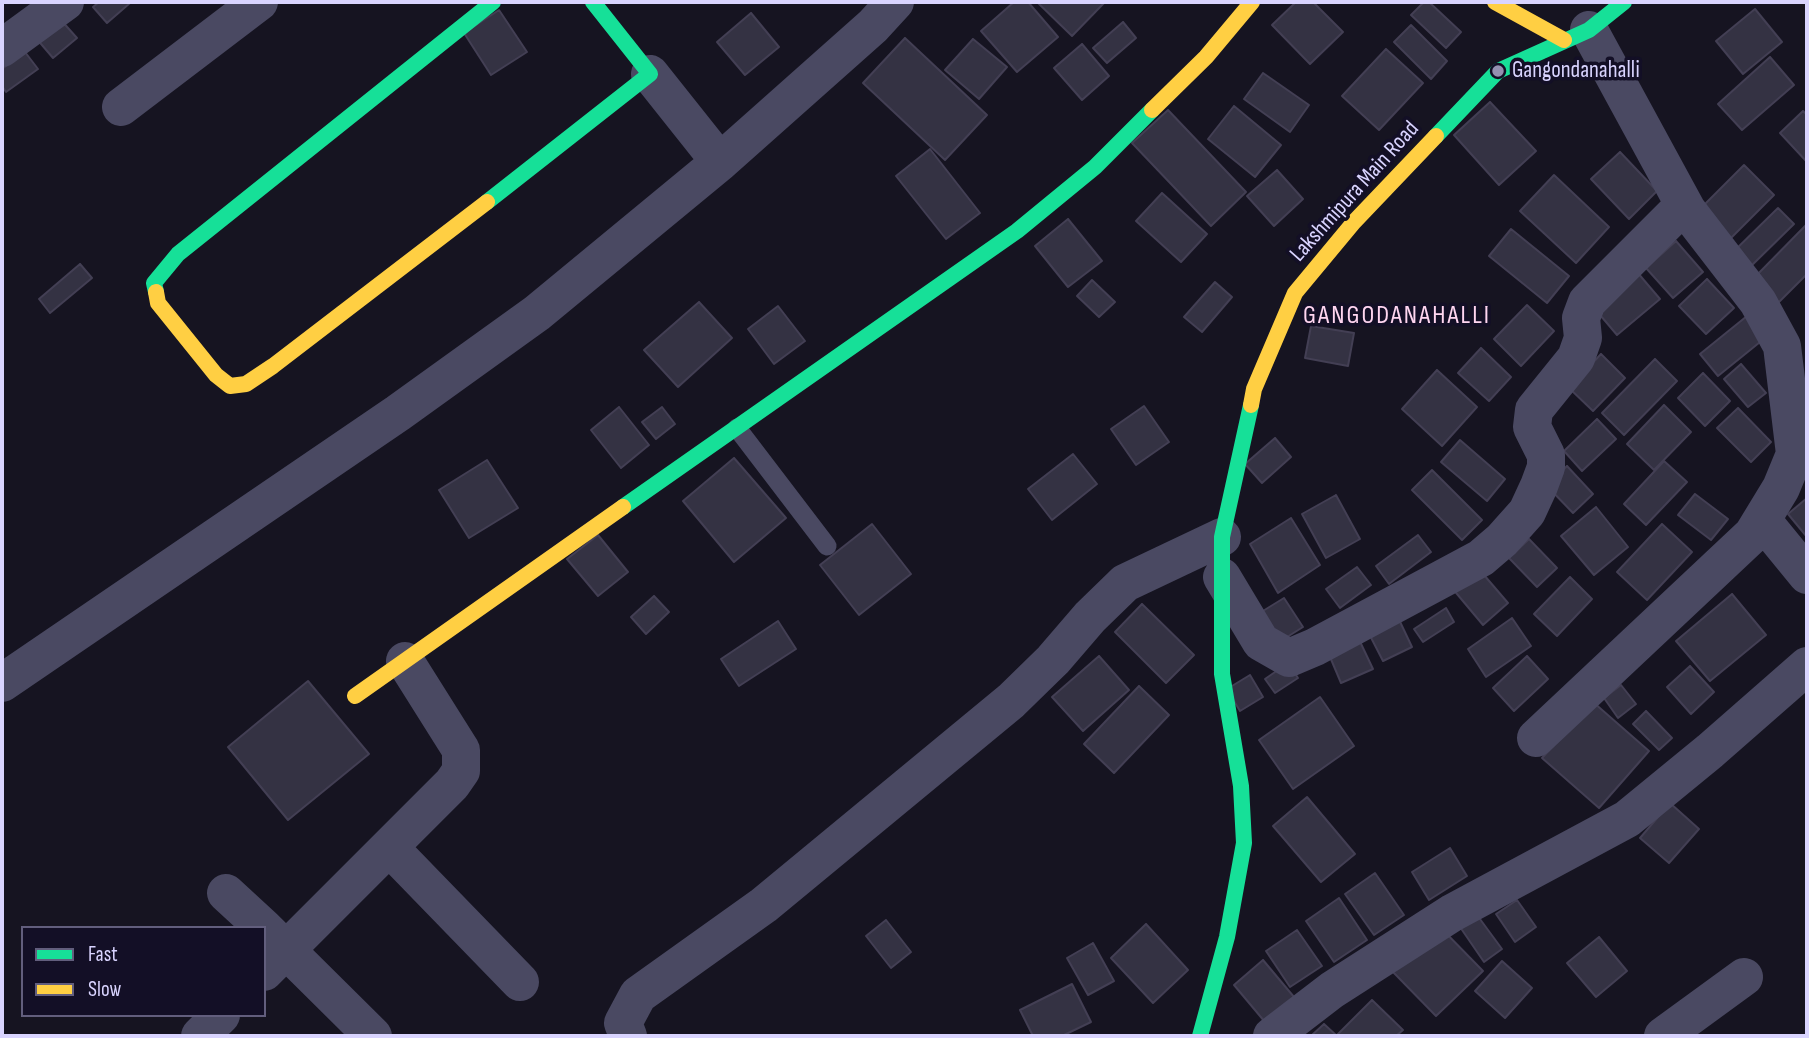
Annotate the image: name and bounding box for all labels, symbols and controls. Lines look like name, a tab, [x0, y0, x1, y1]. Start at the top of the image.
place label: Gangondanahalli	[1512, 57, 1640, 85]
marker: Gangondanahalli	[1490, 63, 1506, 79]
street label: Lakshmipura Main Road	[1285, 116, 1425, 268]
district label: GANGODANAHALLI	[1305, 300, 1489, 332]
legend	[21, 926, 266, 1017]
text: Fast	[88, 942, 118, 967]
text: Slow	[88, 977, 121, 1002]

